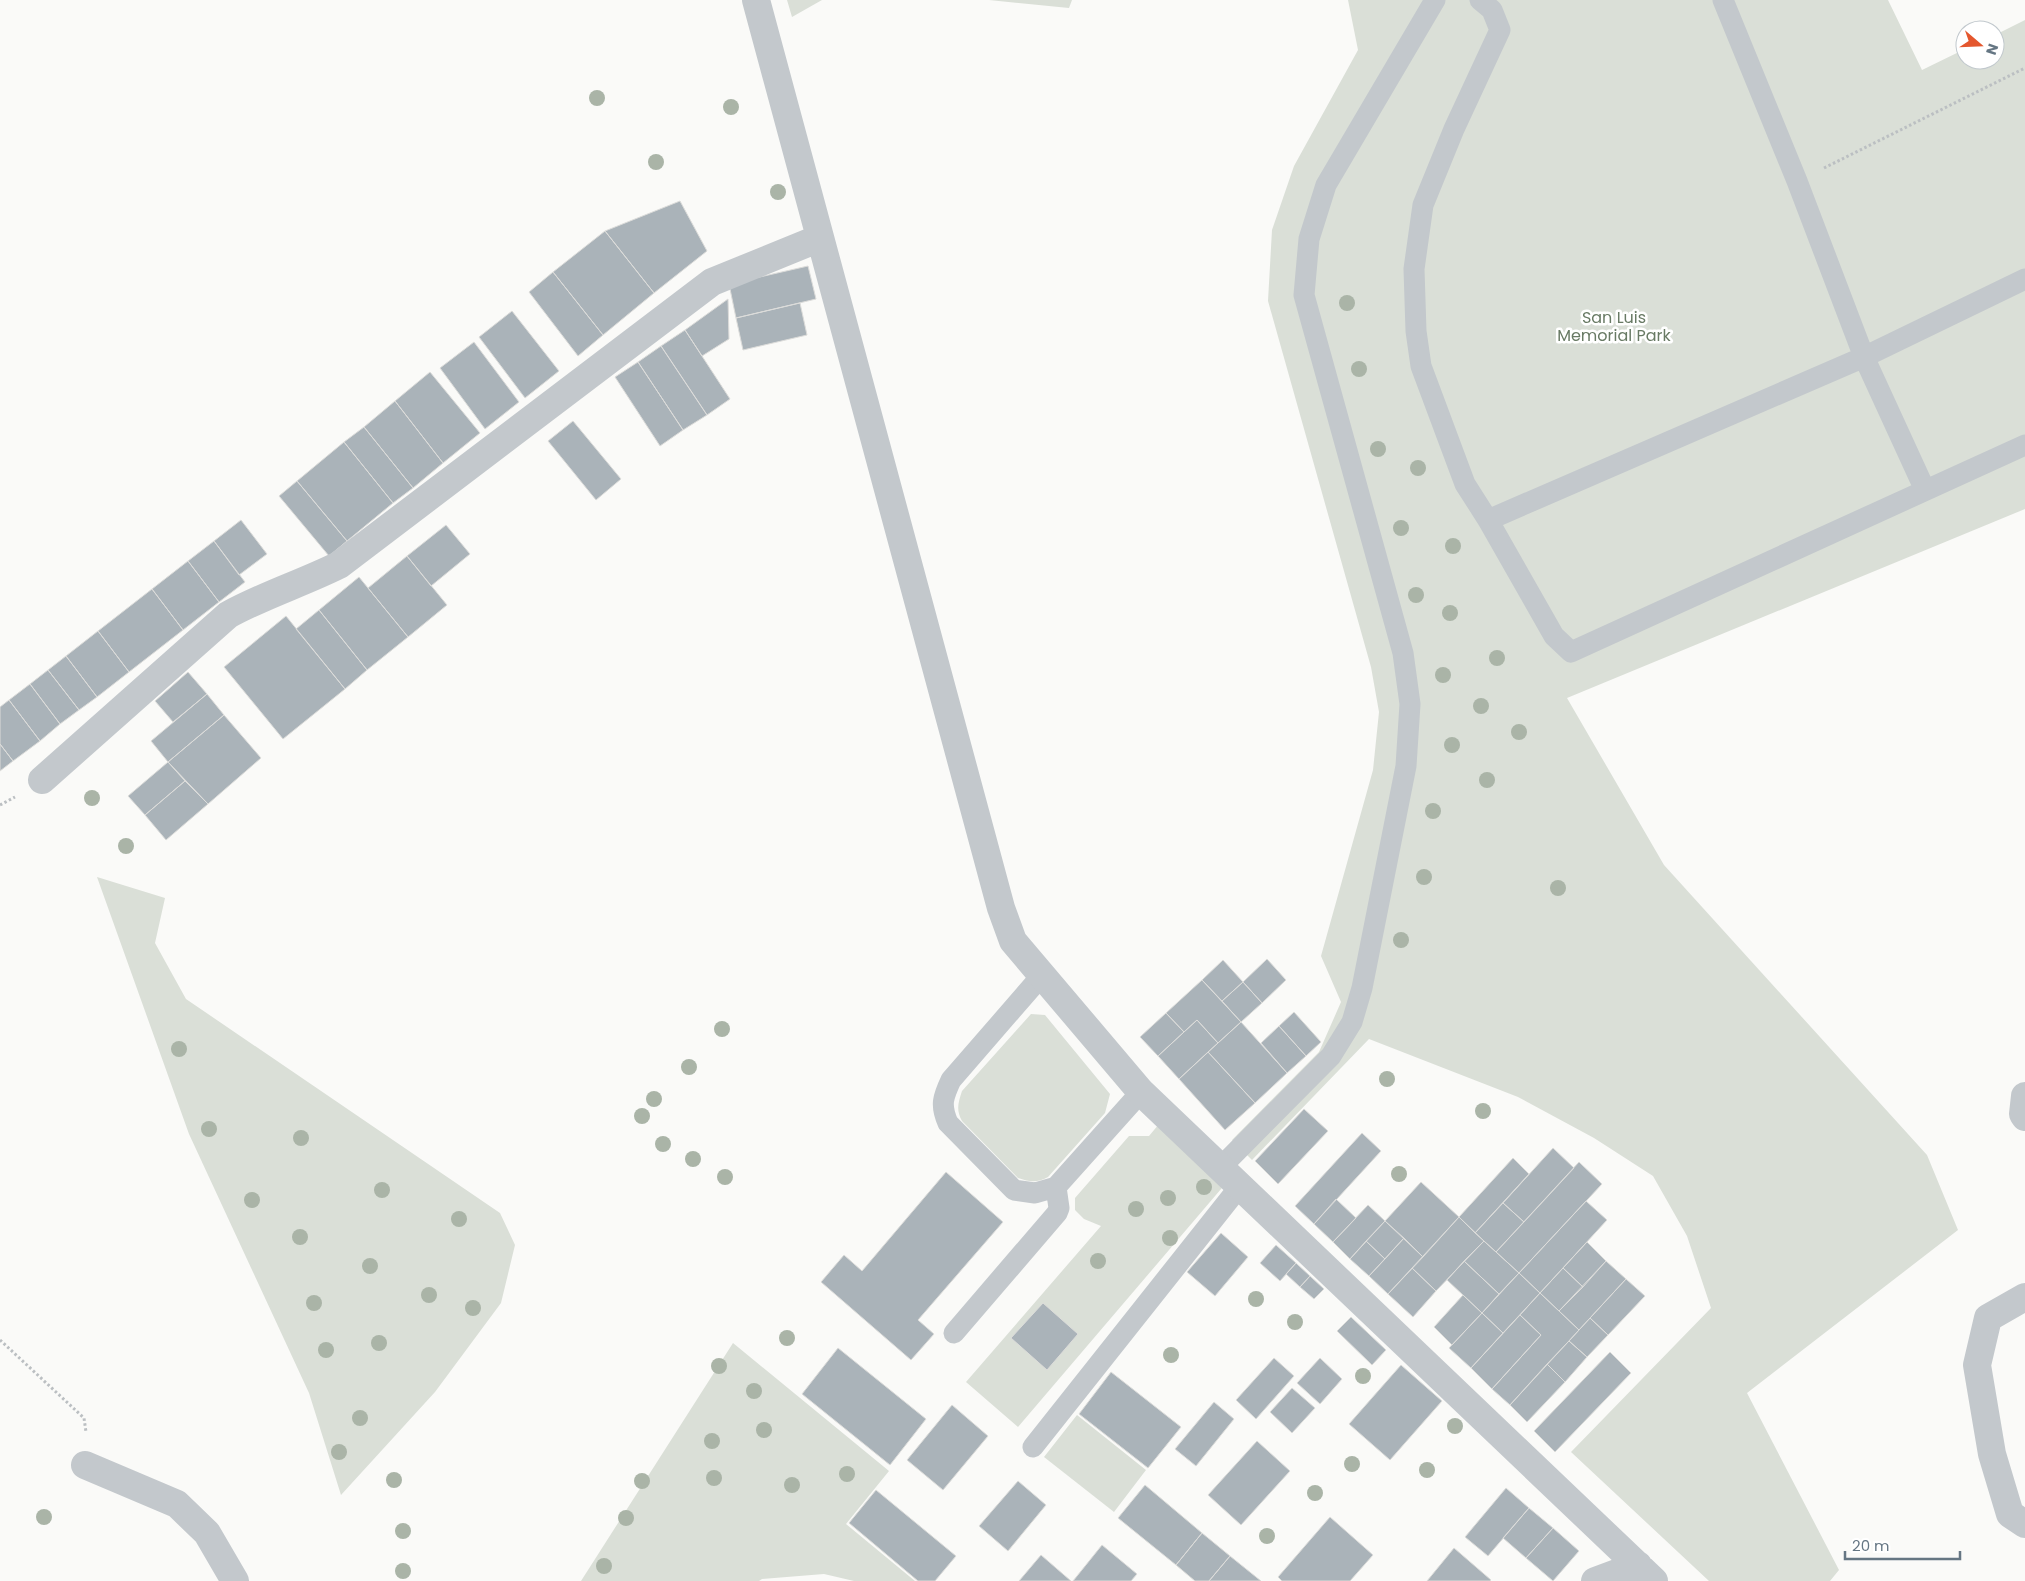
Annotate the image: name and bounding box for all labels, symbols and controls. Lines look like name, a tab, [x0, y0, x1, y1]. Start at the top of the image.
north arrow	[1955, 20, 2005, 70]
text: N	[1981, 41, 2003, 57]
park label: San Luis Memorial Park	[1557, 306, 1672, 347]
scale bar	[1845, 1528, 1960, 1560]
text: 20 m	[1852, 1535, 1890, 1556]

